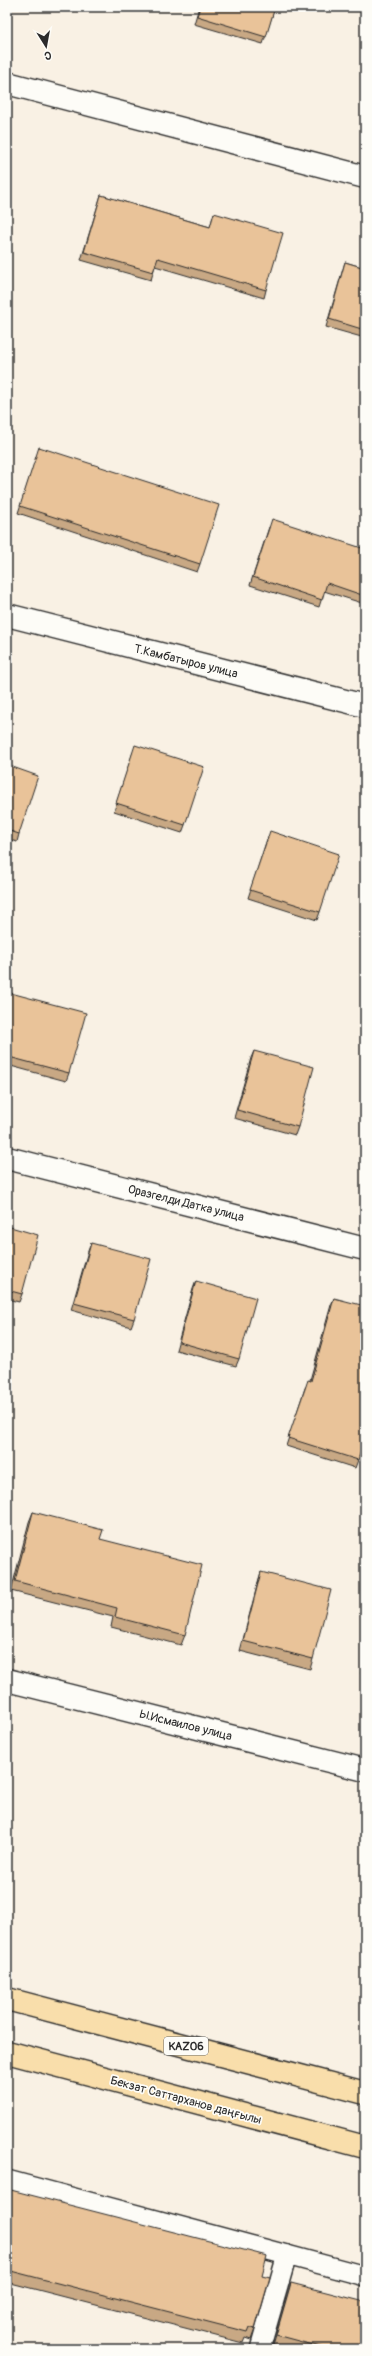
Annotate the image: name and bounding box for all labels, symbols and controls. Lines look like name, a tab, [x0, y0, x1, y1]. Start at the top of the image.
north arrow	[26, 26, 66, 66]
text: С	[43, 48, 52, 62]
street label: Т.Камбатыров улица	[132, 641, 240, 682]
street label: Оразгелди Датка улица	[126, 1182, 246, 1225]
street label: Ы.Исмаилов улица	[138, 1707, 234, 1744]
road number: KАZ06	[164, 2037, 208, 2055]
street label: Бекзат Саттарханов даңғылы	[109, 2073, 263, 2128]

